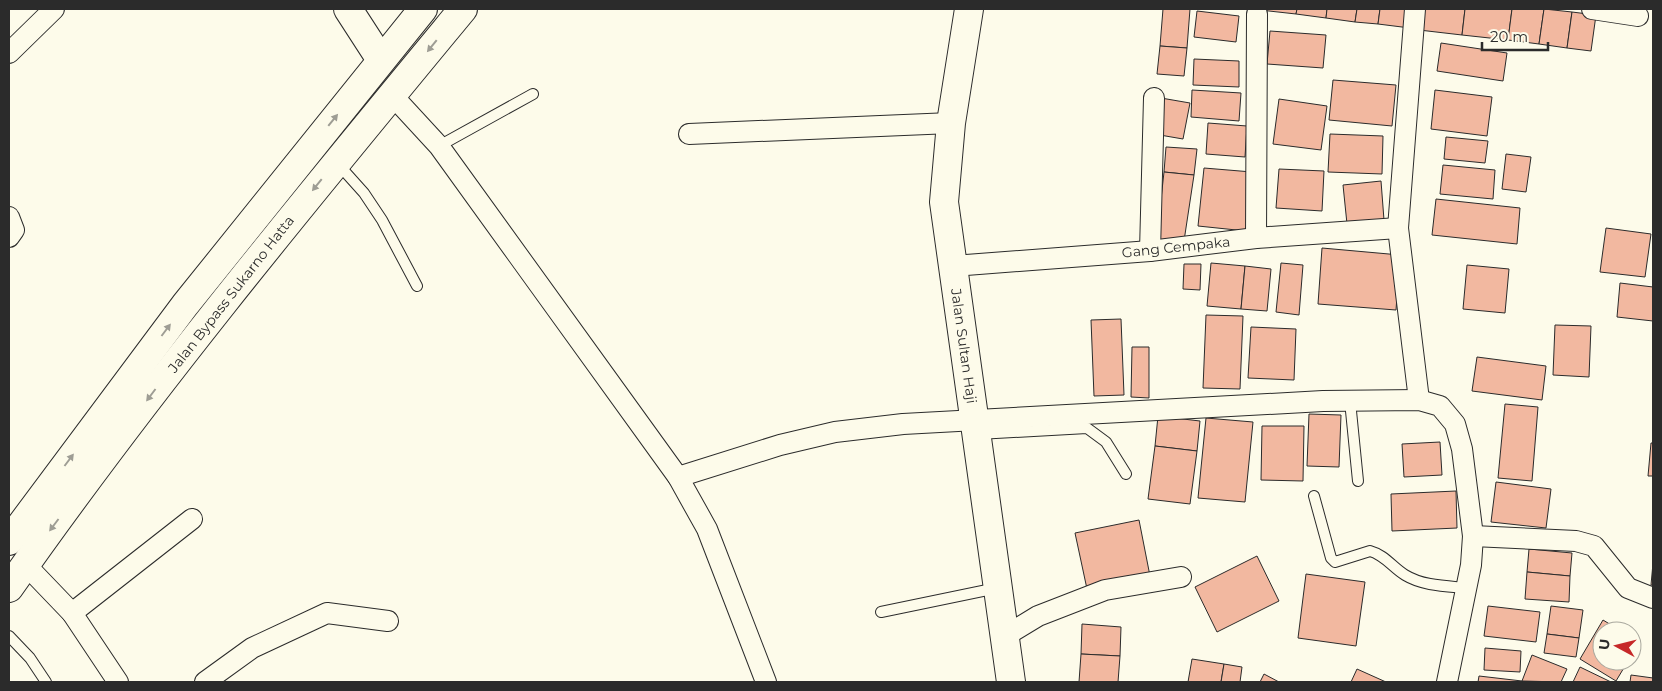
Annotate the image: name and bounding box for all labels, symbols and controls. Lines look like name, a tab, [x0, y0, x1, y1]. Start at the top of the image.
scale bar	[1482, 20, 1548, 52]
text: 20 m	[1490, 27, 1528, 46]
one-way arrow	[426, 40, 437, 53]
one-way arrow	[327, 114, 338, 127]
one-way arrow	[312, 179, 323, 192]
street label: Jalan Bypass Sukarno Hatta	[163, 212, 298, 377]
street label: Gang Cempaka	[1121, 232, 1231, 262]
street label: Jalan Sultan Haji	[947, 286, 981, 405]
one-way arrow	[161, 323, 171, 337]
one-way arrow	[146, 388, 157, 401]
one-way arrow	[64, 453, 74, 467]
one-way arrow	[49, 518, 59, 532]
north arrow	[1592, 621, 1642, 671]
text: U	[1594, 638, 1614, 651]

